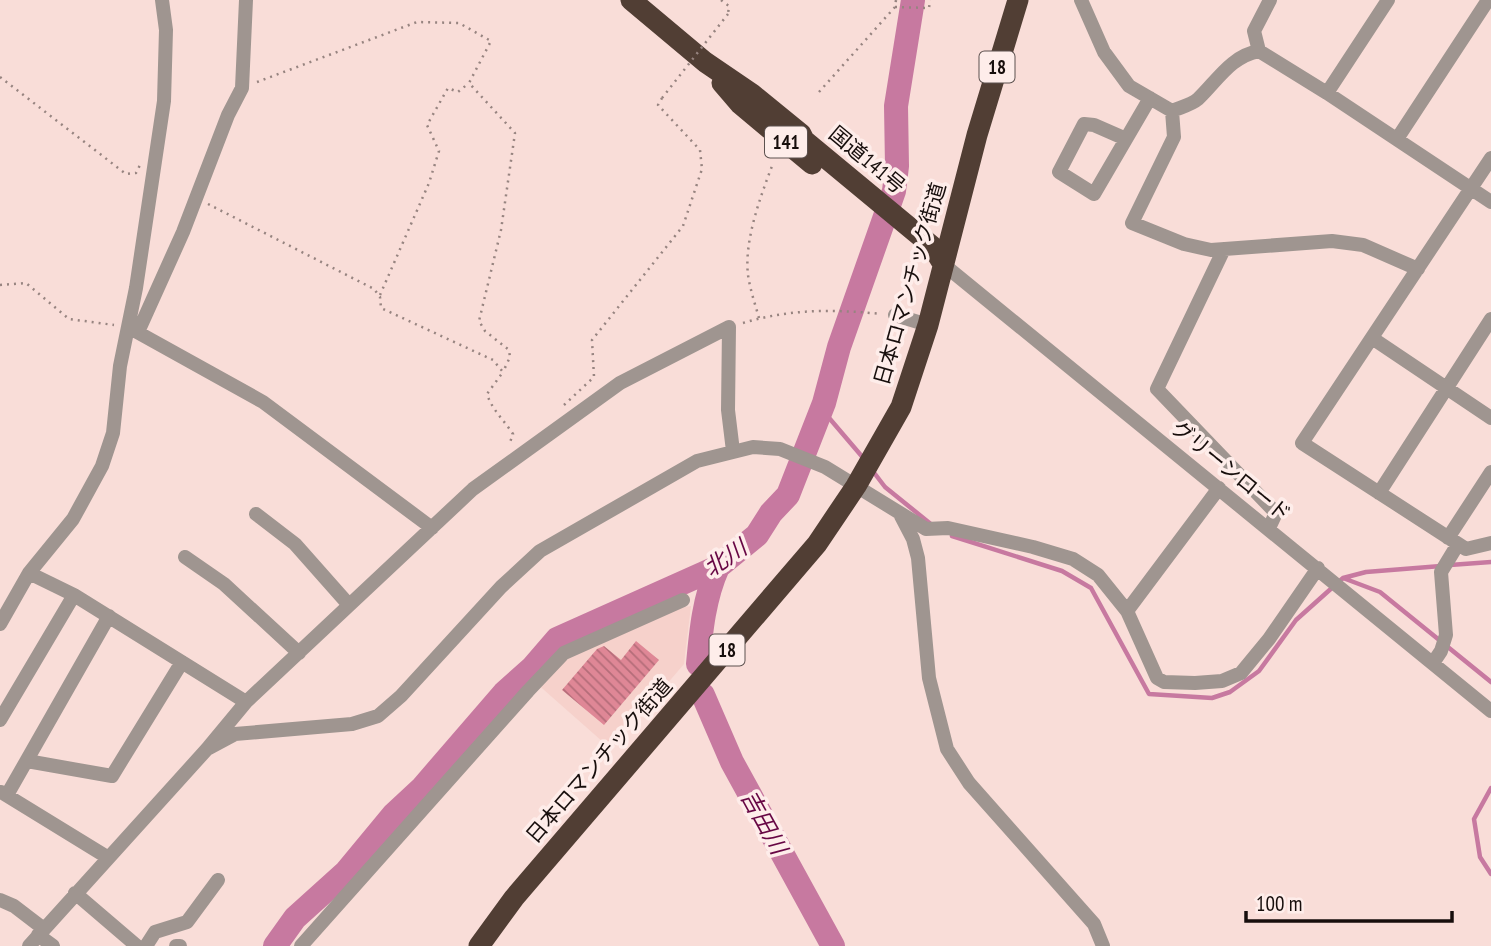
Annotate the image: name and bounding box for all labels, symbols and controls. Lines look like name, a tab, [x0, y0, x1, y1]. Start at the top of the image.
road number: 18	[979, 52, 1014, 82]
street label: 国道141号	[824, 120, 911, 199]
road number: 141	[765, 126, 807, 158]
street label: 日本ロマンチック街道	[868, 179, 951, 389]
street label: グリーンロード	[1166, 414, 1297, 527]
water label: 北川	[698, 531, 754, 582]
road number: 18	[710, 635, 744, 666]
street label: 日本ロマンチック街道	[520, 673, 678, 849]
water label: 吉田川	[735, 785, 795, 862]
scale bar	[1246, 880, 1452, 924]
text: 100 m	[1256, 890, 1302, 917]

